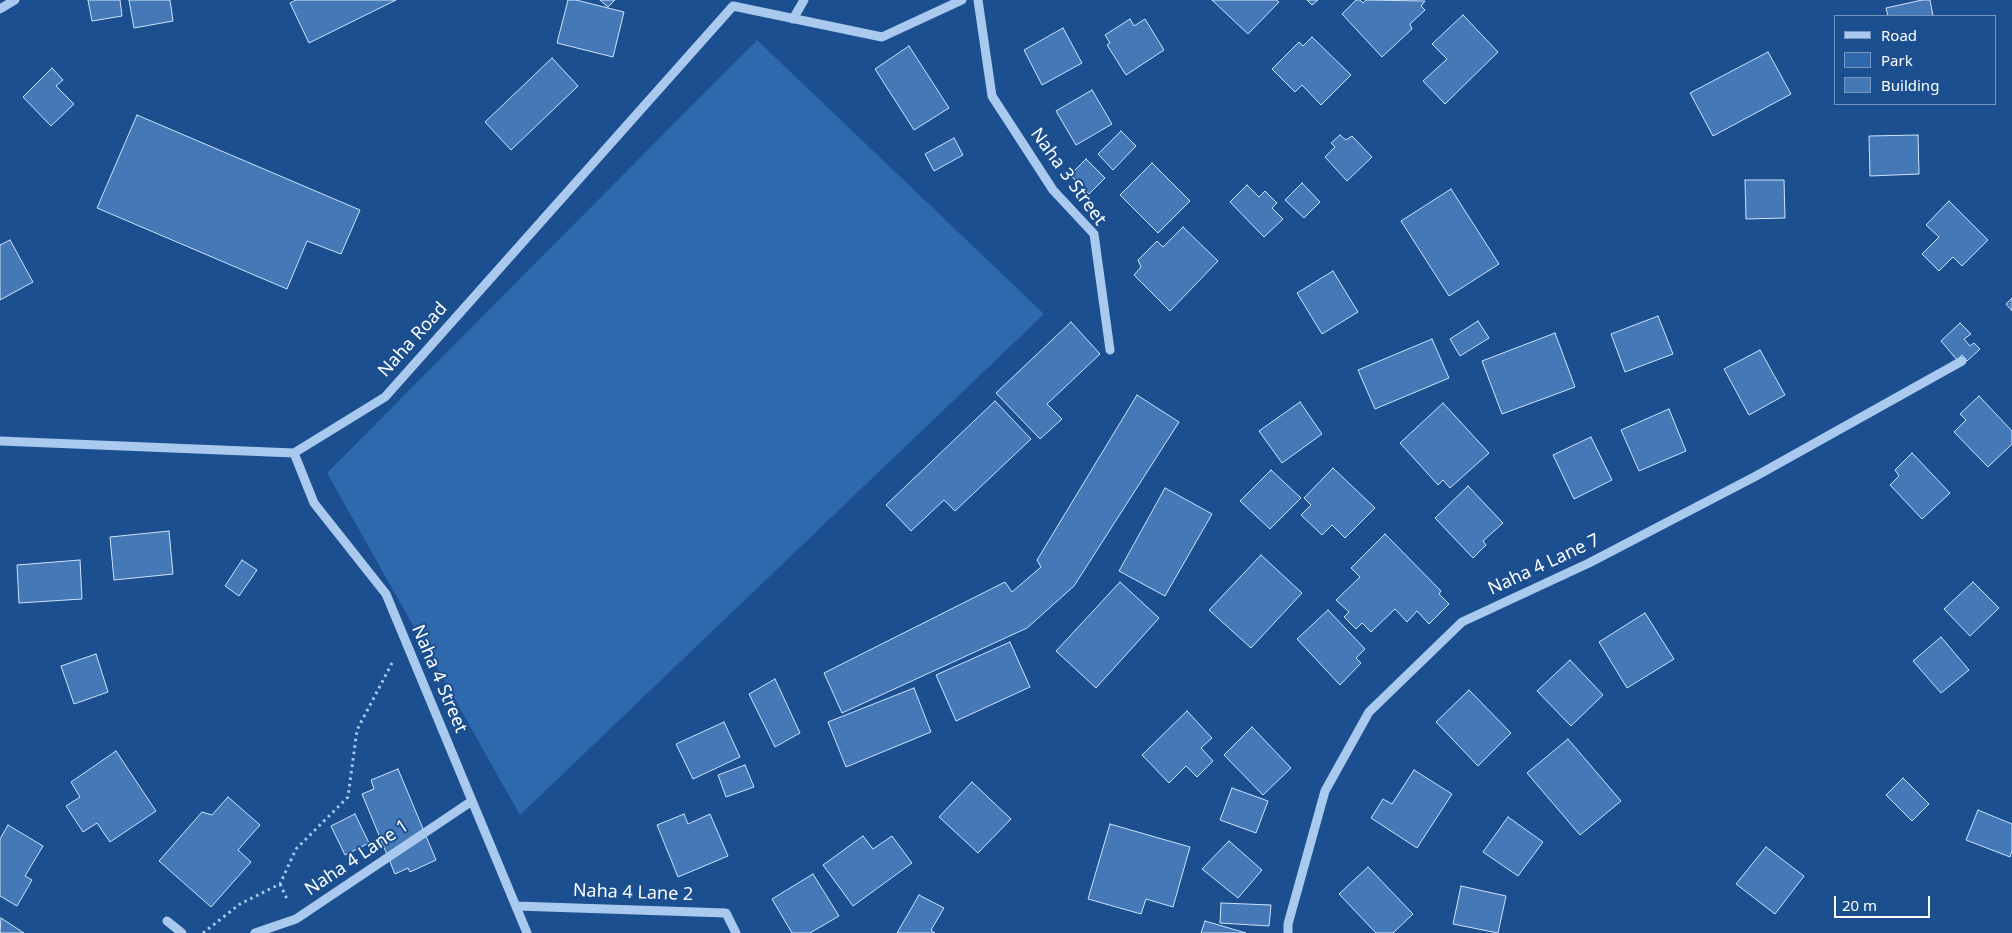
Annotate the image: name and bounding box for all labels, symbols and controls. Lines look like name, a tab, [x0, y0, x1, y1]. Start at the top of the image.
legend	[1834, 15, 1997, 105]
text: Road	[1881, 25, 1917, 45]
text: Park	[1881, 50, 1913, 70]
text: Building	[1881, 75, 1939, 95]
street label: Naha 3 Street	[1025, 124, 1111, 230]
street label: Naha Road	[374, 298, 452, 382]
street label: Naha 4 Lane 7	[1485, 530, 1603, 600]
street label: Naha 4 Street	[407, 622, 471, 736]
street label: Naha 4 Lane 1	[301, 815, 413, 901]
street label: Naha 4 Lane 2	[572, 880, 694, 906]
scale bar	[1837, 886, 1933, 918]
text: 20 m	[1842, 895, 1877, 915]

